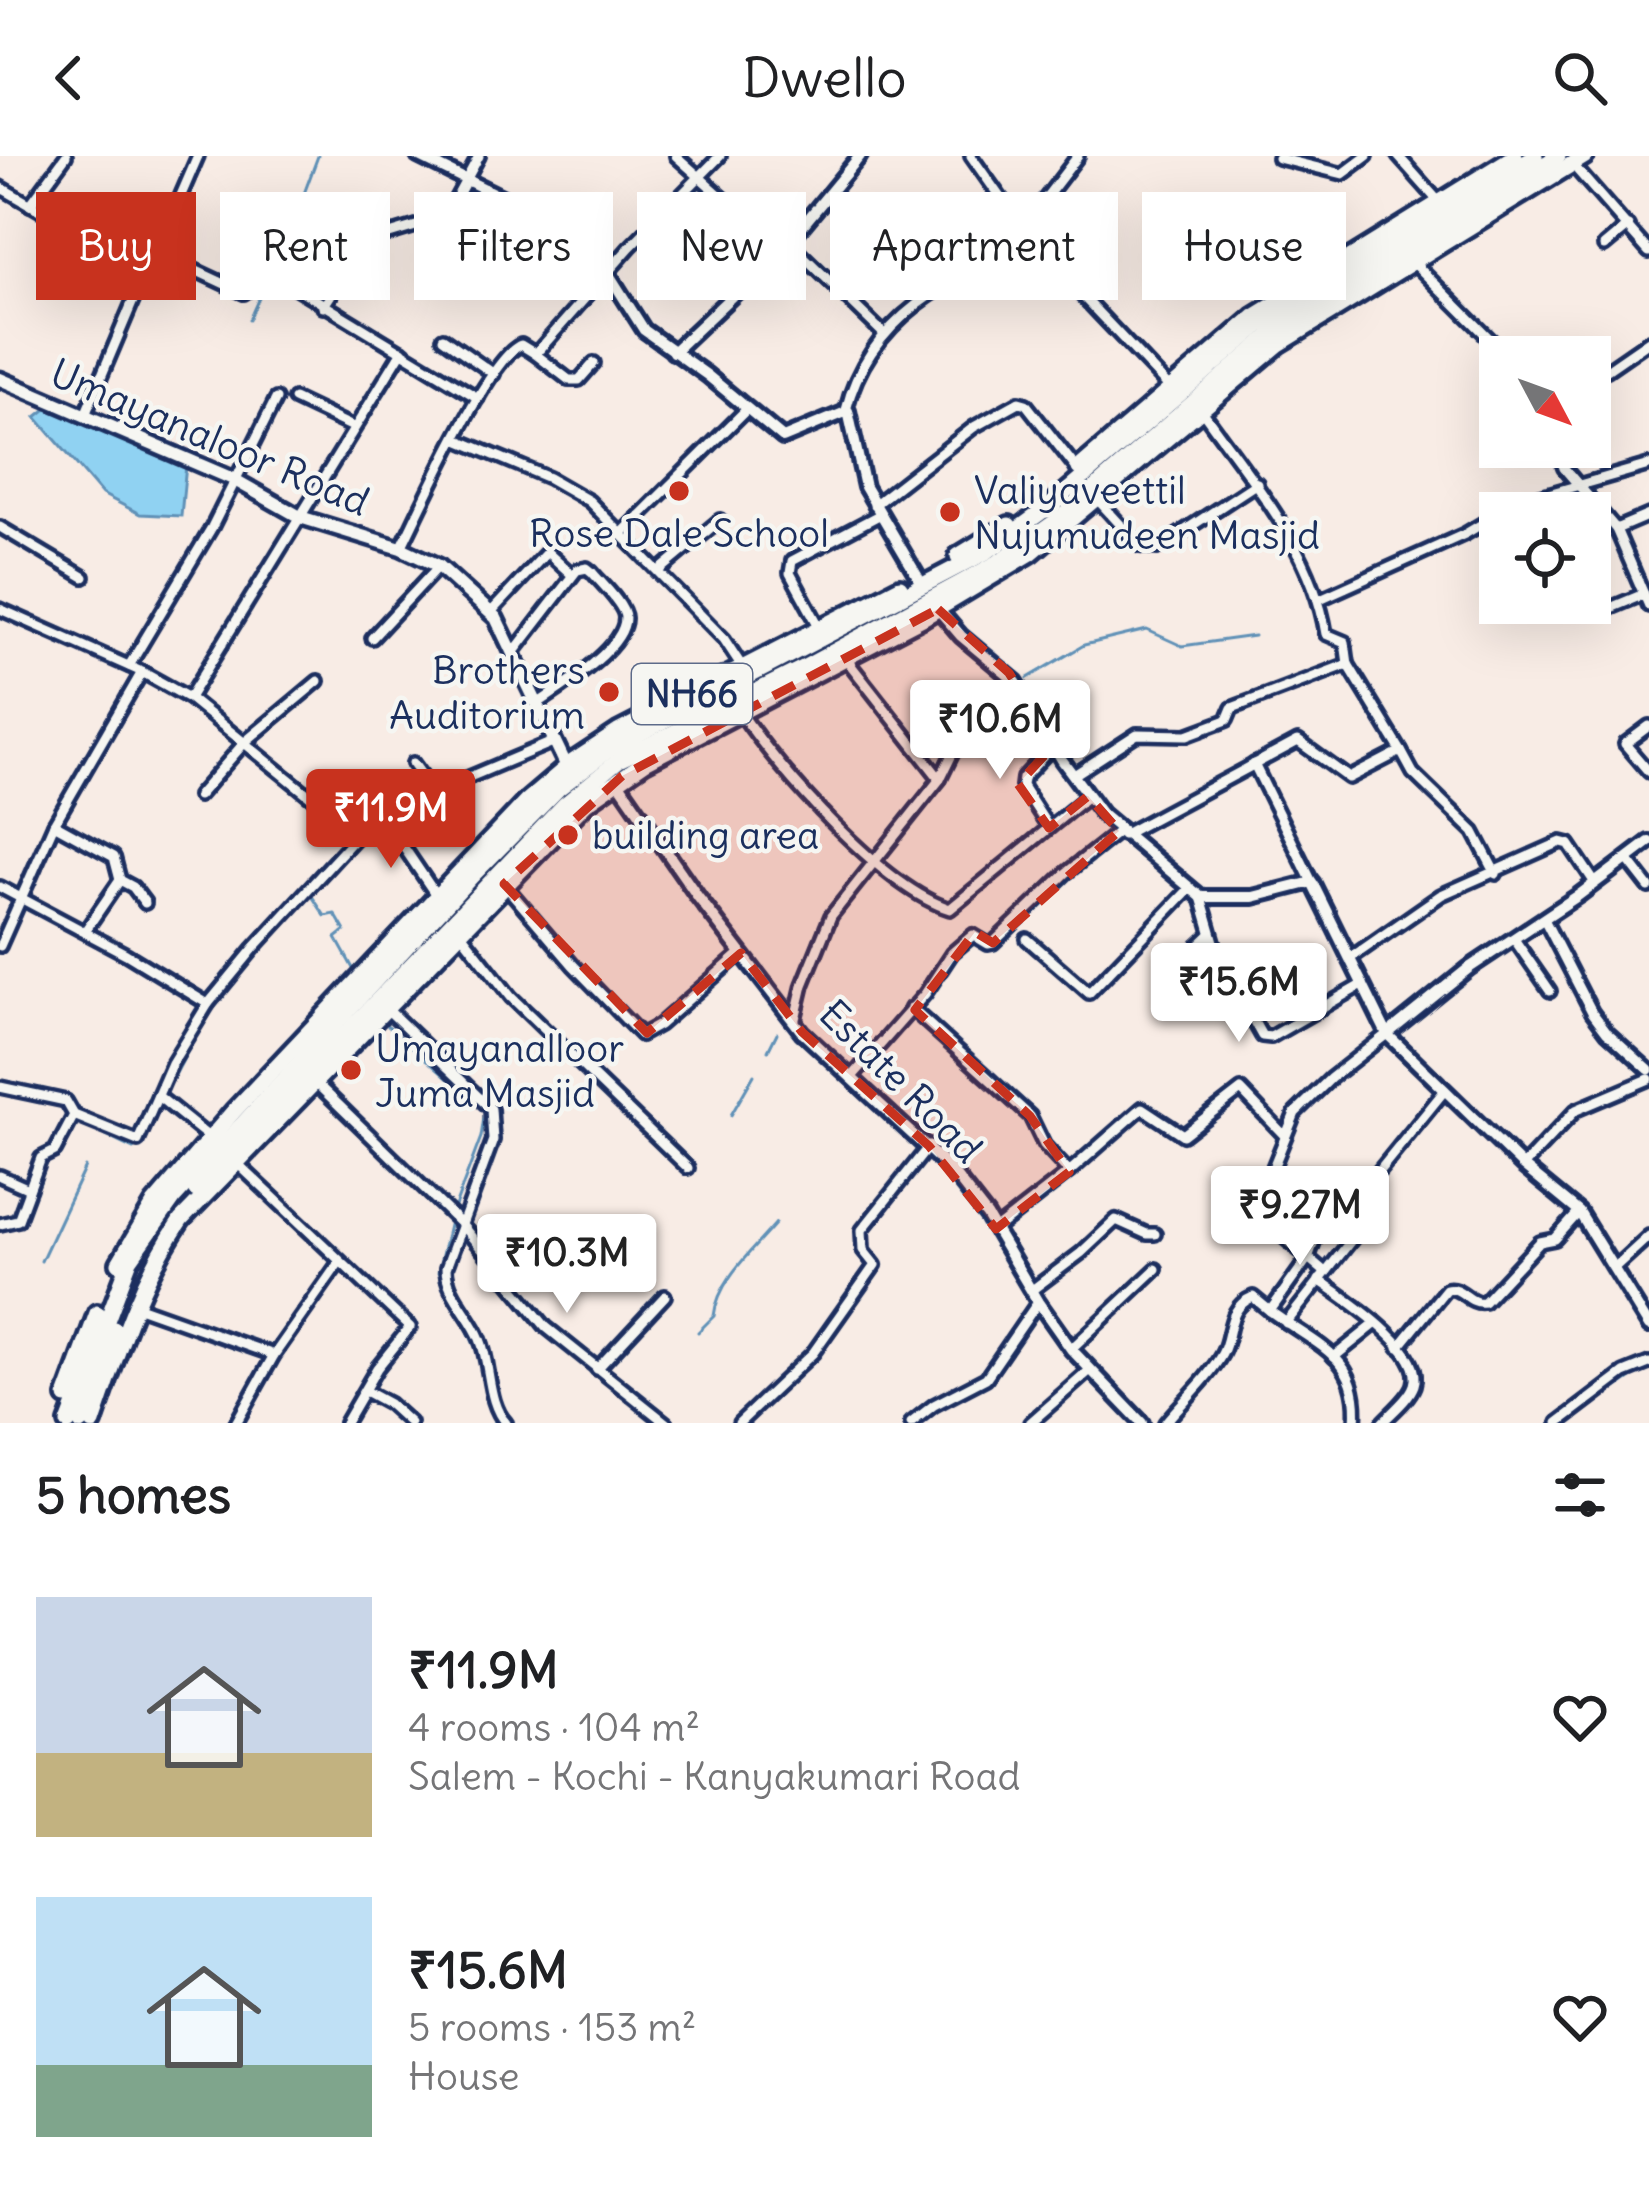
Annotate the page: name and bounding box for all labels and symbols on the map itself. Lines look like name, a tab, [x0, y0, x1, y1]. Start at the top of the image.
north arrow	[1479, 336, 1611, 468]
street label: Umayanaloor Road	[43, 348, 376, 527]
place label: Valiyaveettil Nujumudeen Masjid	[974, 466, 1320, 560]
marker: Rose Dale School	[666, 478, 692, 504]
marker: Valiyaveettil Nujumudeen Masjid	[937, 499, 963, 525]
place label: Rose Dale School	[529, 509, 829, 558]
place label: Brothers Auditorium	[389, 646, 585, 740]
road number: NH66	[632, 664, 752, 724]
marker: Brothers Auditorium	[596, 679, 622, 705]
pin: ₹10.6M	[902, 680, 1098, 782]
pin: ₹11.9M	[293, 769, 489, 871]
place label: building area	[592, 811, 819, 860]
marker: building area	[555, 822, 581, 848]
pin: ₹15.6M	[1141, 943, 1337, 1045]
street label: Estate Road	[809, 990, 992, 1173]
place label: Umayanalloor Juma Masjid	[375, 1024, 624, 1118]
marker: Umayanalloor Juma Masjid	[338, 1057, 364, 1083]
pin: ₹9.27M	[1202, 1166, 1398, 1268]
pin: ₹10.3M	[469, 1214, 665, 1316]

